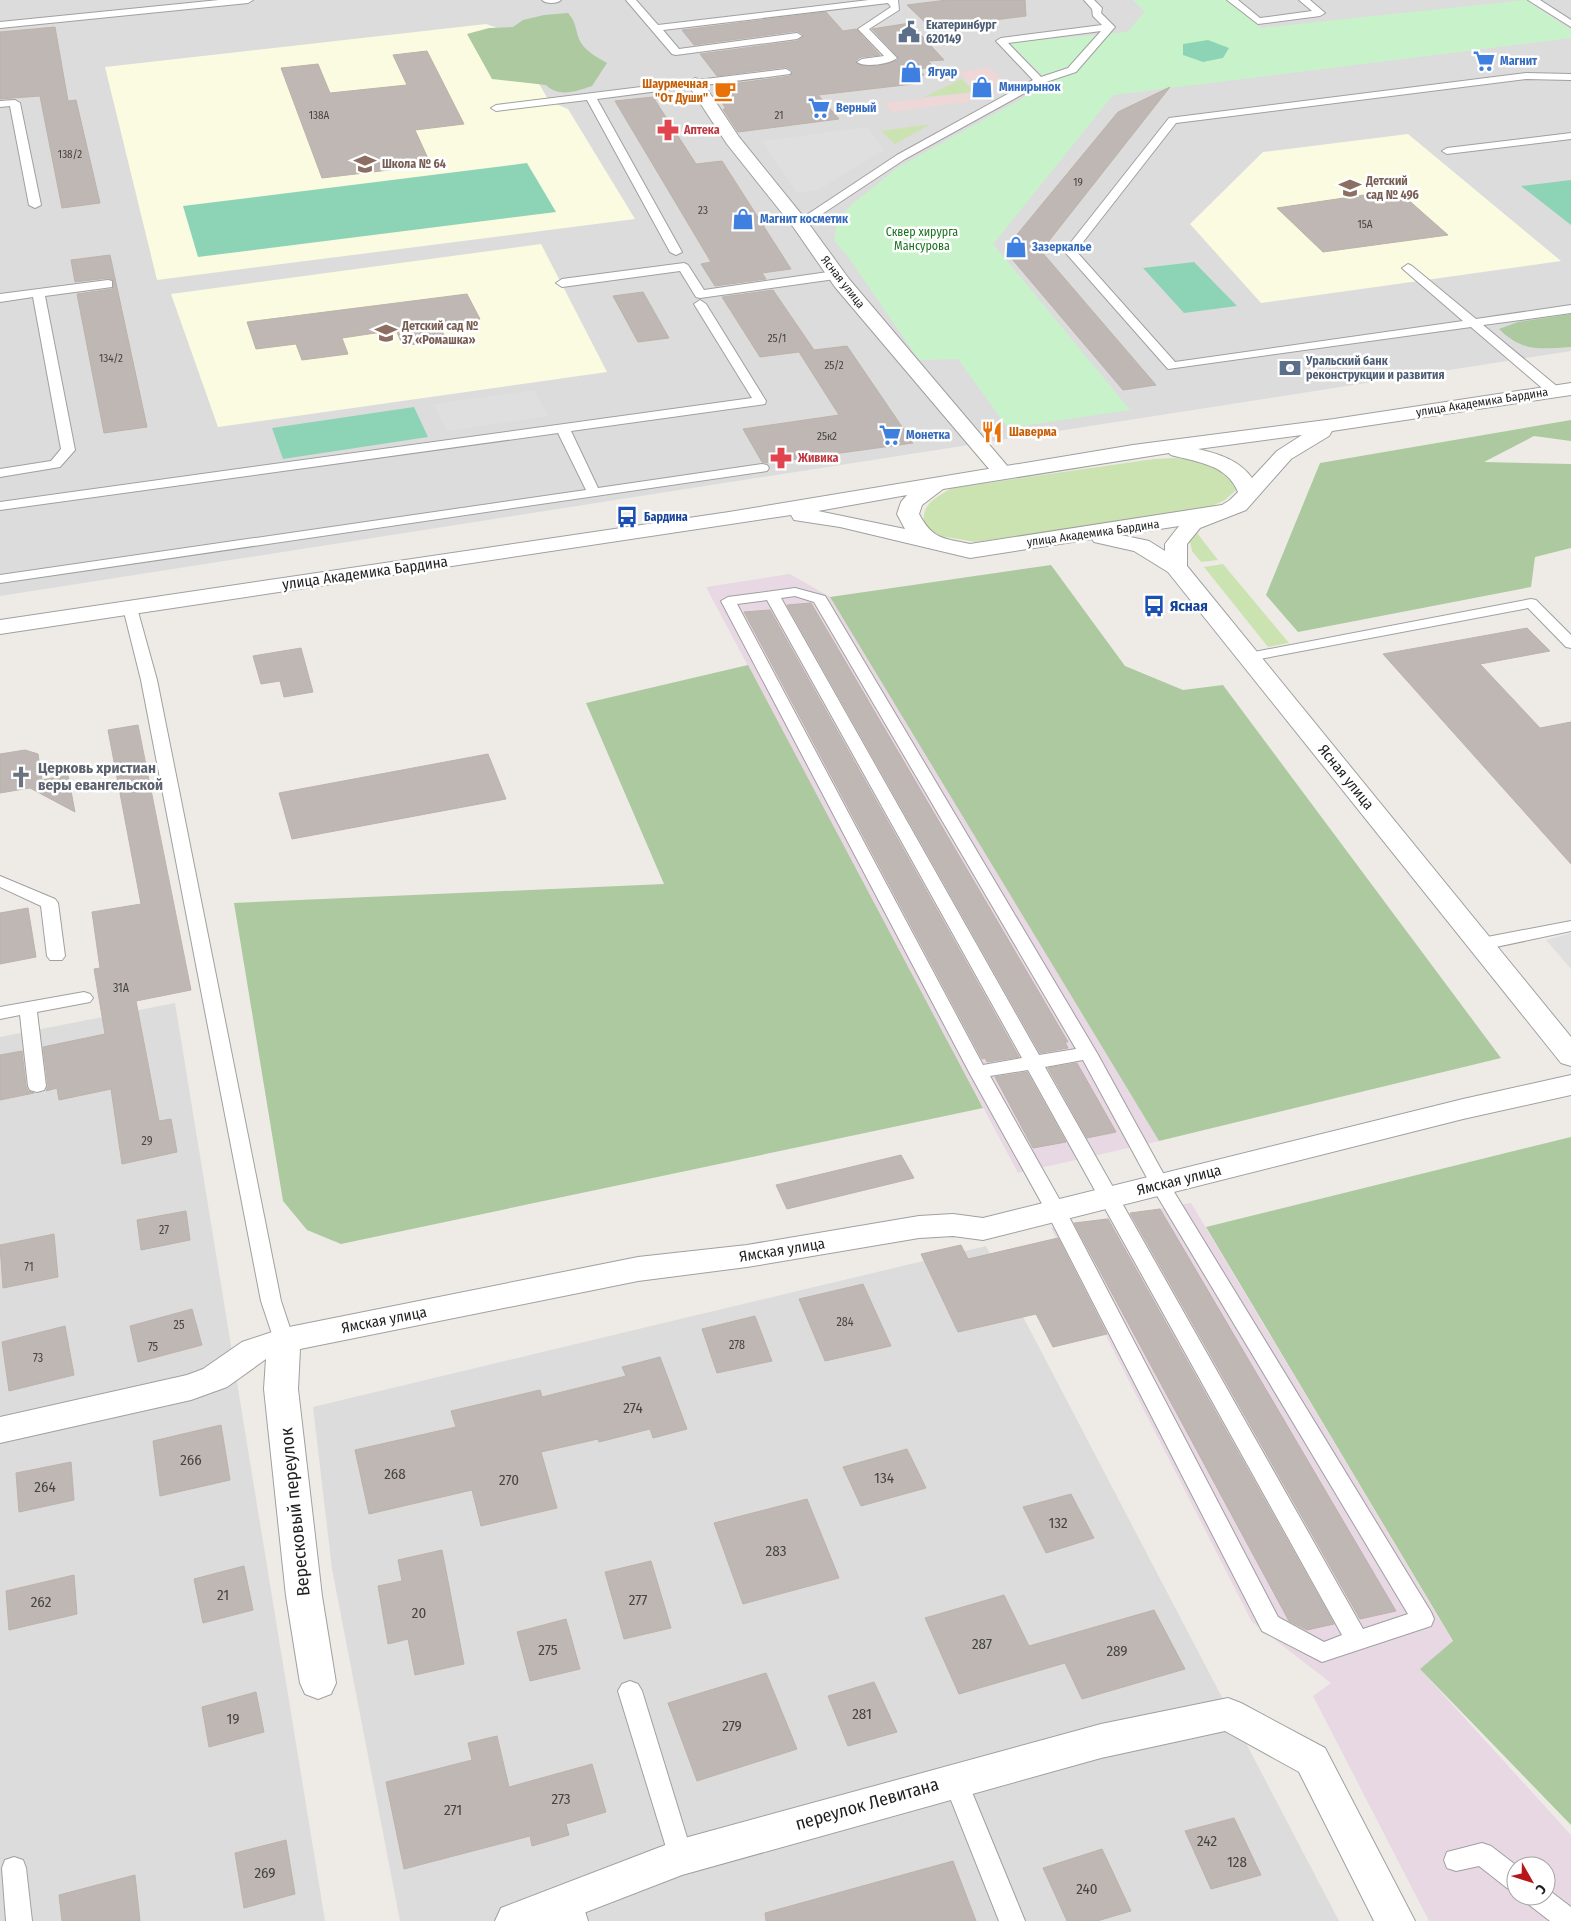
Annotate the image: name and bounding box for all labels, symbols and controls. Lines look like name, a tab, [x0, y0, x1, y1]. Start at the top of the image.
place label: Екатеринбург 620149	[926, 18, 997, 46]
public building icon: Екатеринбург 620149	[896, 19, 922, 45]
supermarket icon: Магнит	[1471, 48, 1497, 74]
place label: Магнит	[1500, 54, 1538, 68]
shop icon: Ягуар	[898, 59, 924, 85]
place label: Ягуар	[928, 65, 958, 79]
shop icon: Минирынок	[969, 74, 995, 100]
place label: Шаурмечная "От Души"	[642, 77, 708, 105]
cafe icon: Шаурмечная "От Души"	[712, 78, 738, 104]
place label: Минирынок	[999, 80, 1062, 94]
supermarket icon: Верный	[806, 95, 832, 121]
place label: Верный	[836, 101, 876, 115]
house number: 138А	[309, 109, 329, 122]
house number: 21	[775, 109, 783, 122]
pharmacy icon: Аптека	[655, 117, 681, 143]
place label: Аптека	[683, 123, 720, 137]
house number: 138/2	[58, 148, 82, 161]
school or university icon: Школа № 64	[352, 151, 378, 177]
place label: Школа № 64	[382, 157, 446, 171]
place label: Детский сад № 496	[1365, 174, 1419, 202]
school or university icon: Детский сад № 496	[1337, 175, 1363, 201]
house number: 19	[1073, 176, 1083, 189]
house number: 23	[698, 204, 708, 217]
shop icon: Магнит косметик	[730, 206, 756, 232]
place label: Магнит косметик	[760, 212, 849, 226]
house number: 15А	[1357, 218, 1373, 231]
park label: Сквер хирурга Мансурова	[886, 225, 958, 253]
shop icon: Зазеркалье	[1003, 234, 1029, 260]
place label: Зазеркалье	[1031, 240, 1092, 254]
street label: Ясная улица	[818, 253, 868, 311]
place label: Детский сад № 37 «Ромашка»	[401, 319, 478, 347]
school or university icon: Детский сад № 37 «Ромашка»	[373, 320, 399, 346]
house number: 25/1	[768, 332, 786, 345]
house number: 134/2	[99, 352, 123, 365]
place label: Уральский банк реконструкции и развития	[1305, 354, 1444, 382]
bank icon: Уральский банк реконструкции и развития	[1277, 355, 1303, 381]
house number: 25/2	[824, 359, 844, 372]
street label: улица Академика Бардина	[1415, 385, 1549, 419]
restaurant icon: Шаверма	[979, 419, 1005, 445]
supermarket icon: Монетка	[877, 422, 903, 448]
place label: Шаверма	[1009, 425, 1057, 439]
place label: Монетка	[906, 428, 950, 442]
house number: 25к2	[817, 430, 837, 443]
pharmacy icon: Живика	[768, 445, 794, 471]
place label: Живика	[797, 451, 839, 465]
bus stop icon: Бардина	[614, 504, 640, 530]
place label: Бардина	[644, 510, 688, 524]
street label: улица Академика Бардина	[1026, 517, 1160, 549]
street label: улица Академика Бардина	[281, 552, 449, 594]
bus stop icon: Ясная	[1141, 593, 1167, 619]
place label: Ясная	[1170, 597, 1208, 615]
street label: Ясная улица	[1314, 741, 1378, 813]
place label: Церковь христиан веры евангельской	[38, 759, 163, 794]
church icon: Церковь христиан веры евангельской	[8, 764, 34, 790]
house number: 31А	[113, 981, 130, 995]
house number: 29	[141, 1134, 153, 1148]
street label: Ямская улица	[1135, 1161, 1223, 1199]
house number: 27	[159, 1223, 169, 1237]
street label: Ямская улица	[738, 1234, 826, 1266]
house number: 71	[24, 1260, 34, 1274]
street label: Ямская улица	[340, 1303, 428, 1337]
house number: 284	[836, 1315, 854, 1329]
house number: 25	[174, 1318, 185, 1332]
house number: 278	[729, 1338, 745, 1352]
house number: 75	[148, 1340, 159, 1354]
house number: 73	[33, 1351, 43, 1365]
house number: 274	[623, 1399, 643, 1417]
street label: Вересковый переулок	[275, 1426, 315, 1597]
house number: 266	[180, 1451, 202, 1469]
house number: 268	[384, 1465, 406, 1483]
house number: 134	[874, 1469, 894, 1487]
house number: 270	[499, 1471, 519, 1489]
house number: 264	[34, 1478, 56, 1496]
house number: 132	[1048, 1514, 1068, 1532]
house number: 283	[766, 1542, 787, 1560]
house number: 21	[217, 1586, 229, 1604]
house number: 277	[629, 1591, 647, 1609]
house number: 262	[31, 1593, 52, 1611]
house number: 20	[412, 1604, 426, 1622]
house number: 287	[972, 1635, 992, 1653]
house number: 275	[538, 1641, 558, 1659]
house number: 289	[1106, 1642, 1128, 1660]
house number: 281	[852, 1705, 872, 1723]
house number: 19	[226, 1710, 240, 1728]
house number: 279	[722, 1717, 742, 1735]
street label: переулок Левитана	[793, 1773, 941, 1835]
house number: 273	[551, 1790, 571, 1808]
house number: 271	[444, 1801, 462, 1819]
house number: 242	[1197, 1832, 1217, 1850]
house number: 128	[1227, 1853, 1247, 1871]
north arrow	[1506, 1856, 1556, 1906]
house number: 269	[254, 1864, 276, 1882]
house number: 240	[1076, 1880, 1098, 1898]
text: С	[1531, 1881, 1550, 1898]

